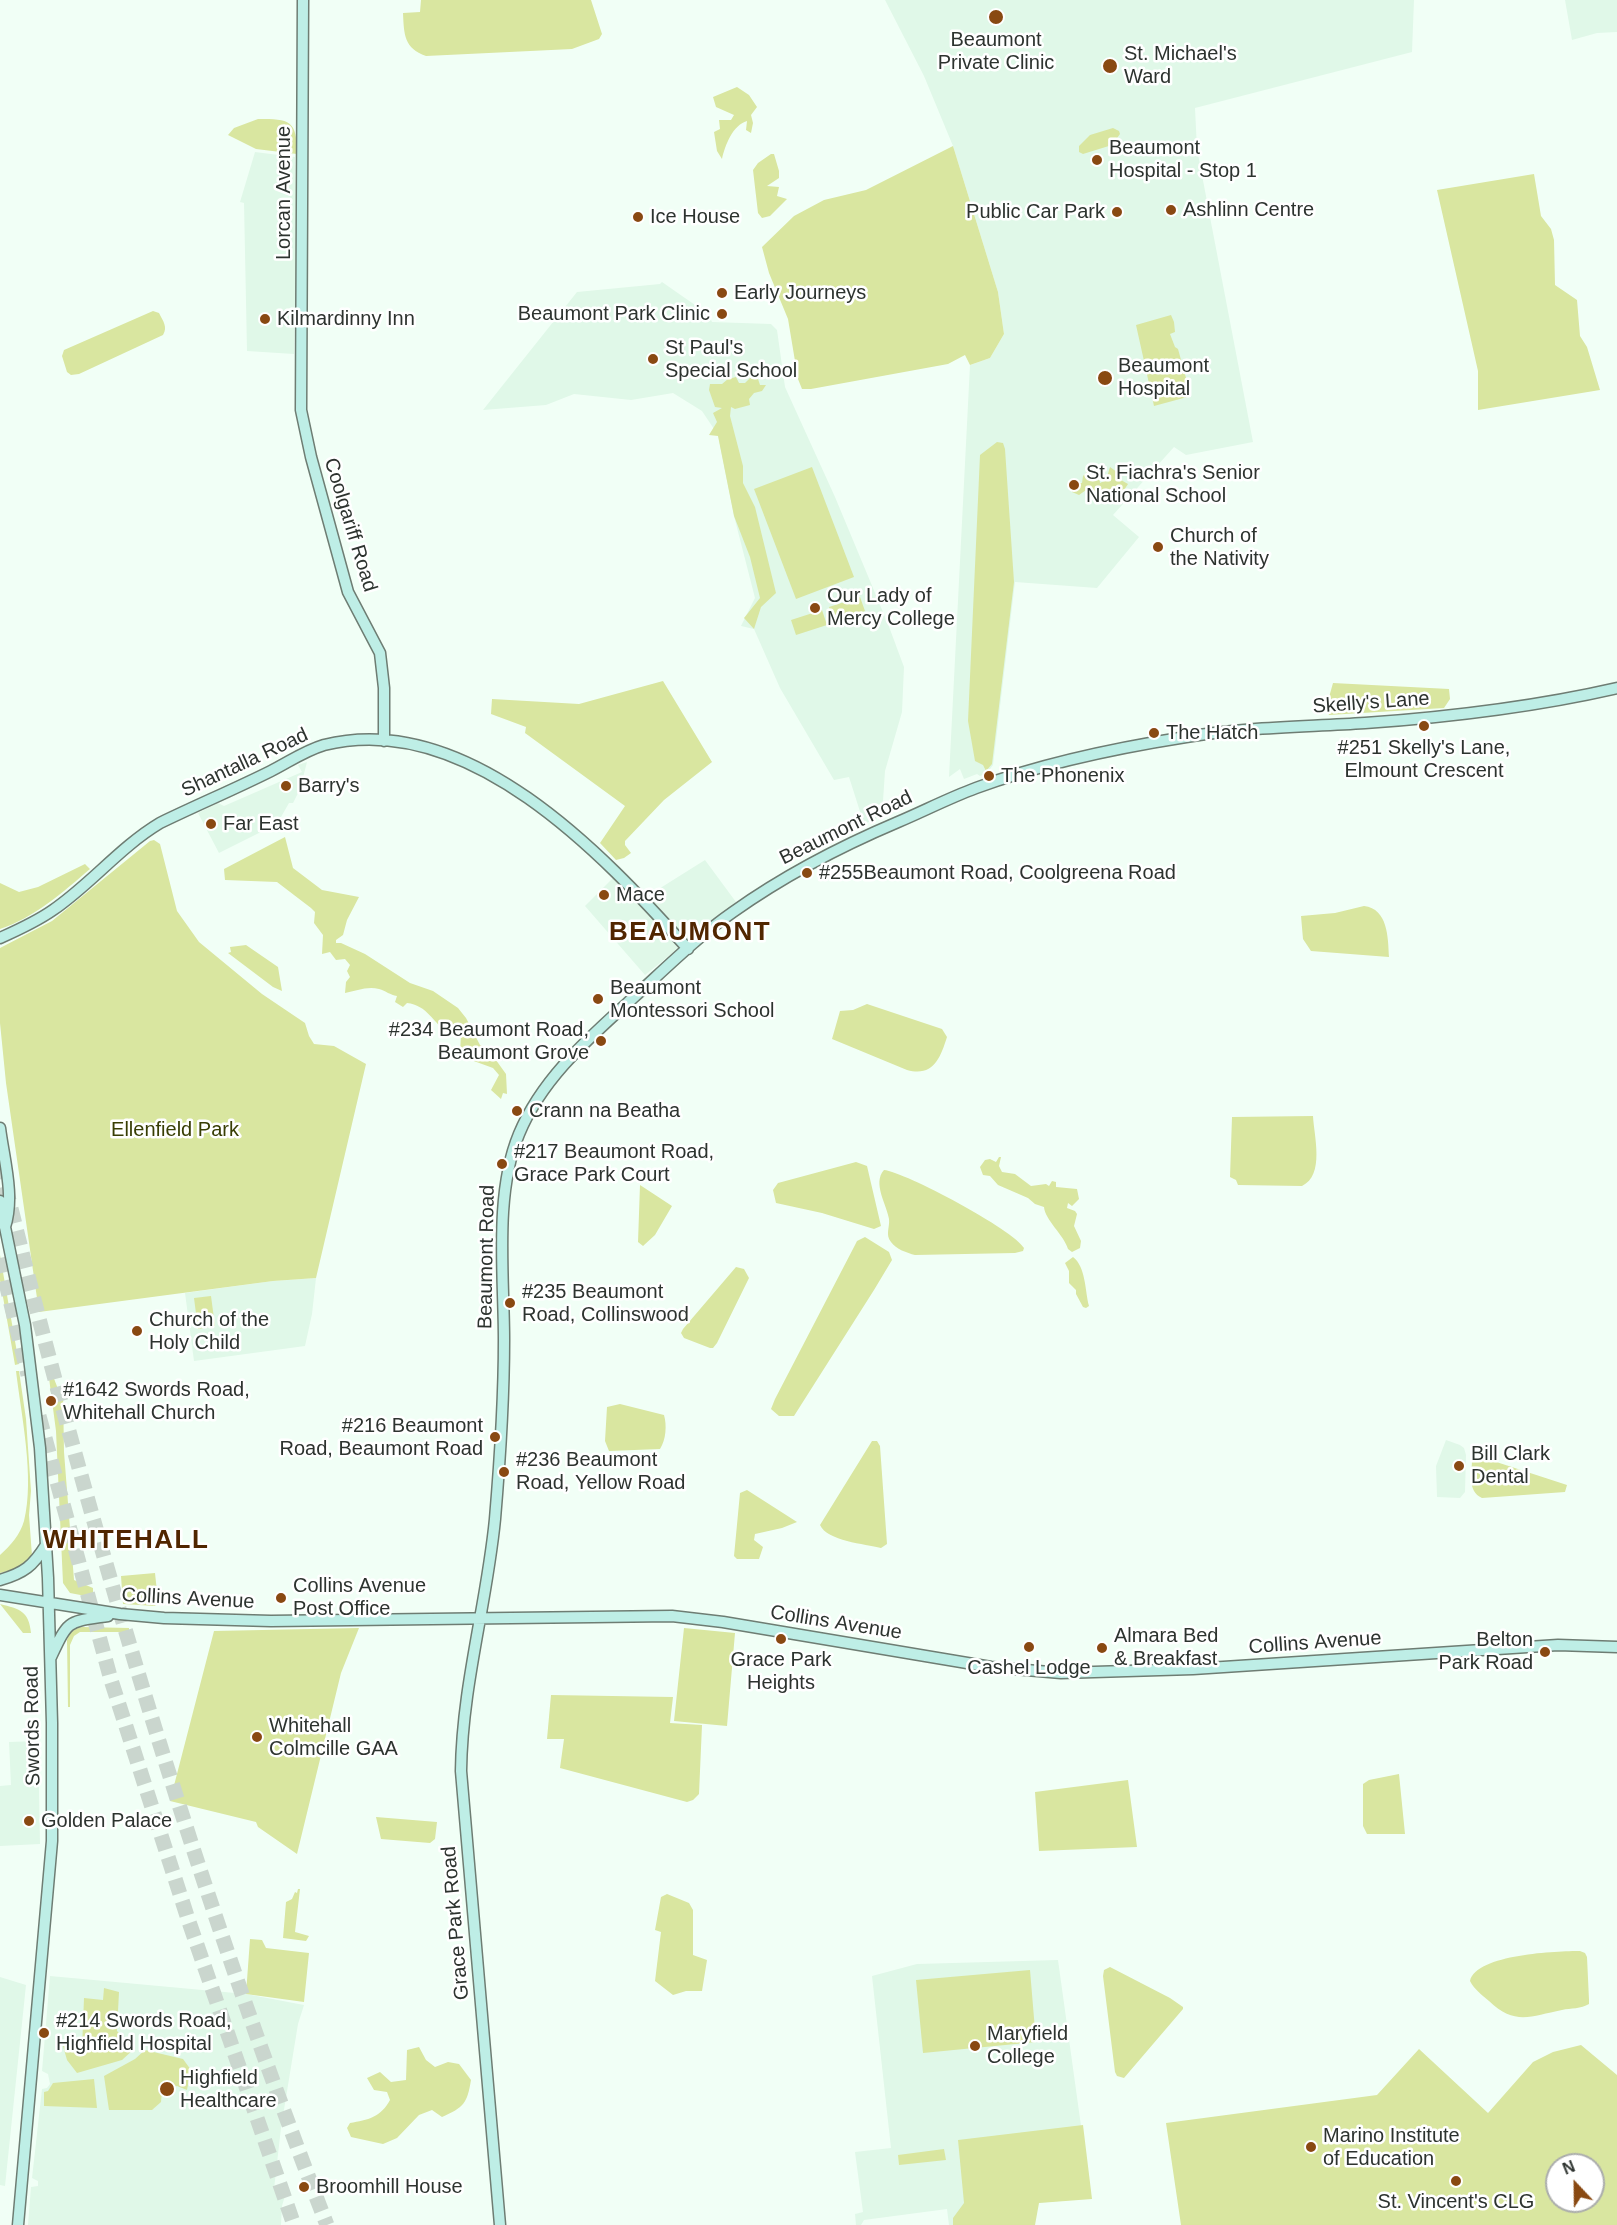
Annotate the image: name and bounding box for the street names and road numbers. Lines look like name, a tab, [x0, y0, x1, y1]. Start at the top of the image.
street label: Lorcan Avenue	[272, 126, 296, 260]
street label: Coolgariff Road	[318, 455, 382, 595]
street label: Skelly's Lane	[1312, 687, 1430, 719]
street label: Shantalla Road	[178, 723, 312, 803]
street label: Beaumont Road	[776, 786, 916, 870]
street label: Beaumont Road	[474, 1185, 500, 1329]
street label: Collins Avenue	[121, 1584, 255, 1614]
street label: Collins Avenue	[768, 1601, 904, 1645]
street label: Collins Avenue	[1248, 1626, 1382, 1660]
street label: Swords Road	[20, 1666, 46, 1786]
street label: Grace Park Road	[437, 1845, 475, 2001]

